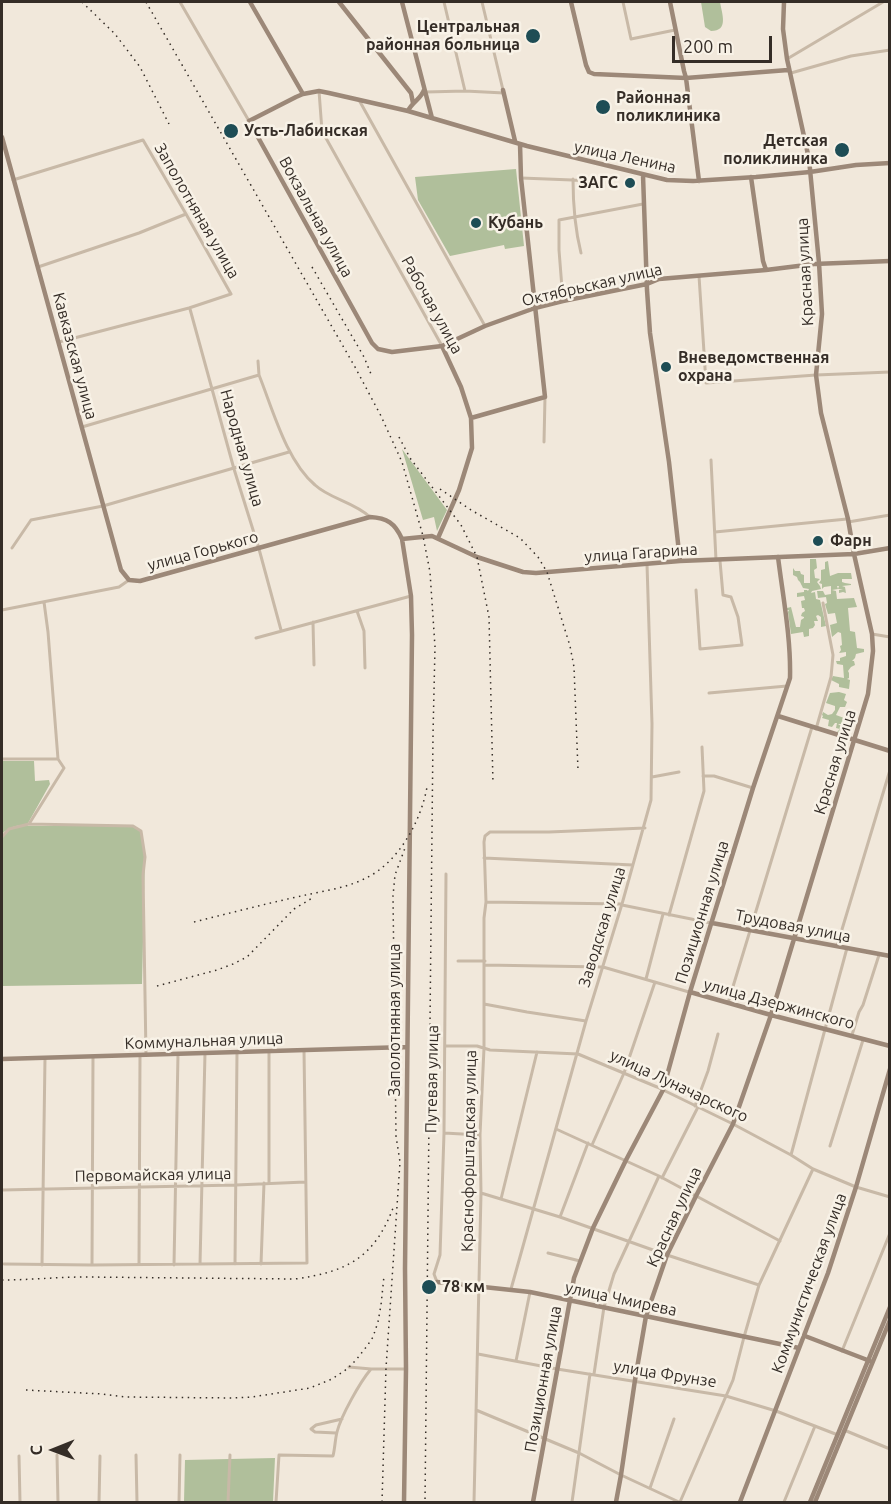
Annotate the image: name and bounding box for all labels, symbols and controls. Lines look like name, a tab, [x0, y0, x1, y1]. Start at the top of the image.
place label: Центральная районная больница	[366, 17, 520, 55]
scale bar	[675, 24, 776, 62]
marker: Центральная районная больница	[524, 27, 542, 45]
text: 200 m	[683, 36, 733, 56]
place label: Районная поликлиника	[616, 88, 721, 126]
marker: Районная поликлиника	[594, 98, 612, 116]
place label: Усть-Лабинская	[244, 121, 368, 141]
marker: Усть-Лабинская	[222, 122, 240, 140]
place label: Детская поликлиника	[723, 131, 828, 169]
street label: улица Ленина	[572, 137, 678, 177]
street label: Заполотняная улица	[150, 140, 244, 282]
marker: Детская поликлиника	[833, 141, 851, 159]
street label: Вокзальная улица	[275, 153, 357, 281]
place label: ЗАГС	[578, 173, 618, 193]
marker: ЗАГС	[623, 176, 637, 190]
place label: Кубань	[488, 213, 543, 233]
marker: Кубань	[469, 216, 483, 230]
street label: Красная улица	[793, 217, 817, 327]
street label: Рабочая улица	[397, 253, 467, 357]
street label: Октябрьская улица	[520, 260, 664, 310]
street label: Кавказская улица	[49, 290, 101, 422]
place label: Вневедомственная охрана	[678, 348, 829, 386]
marker: Вневедомственная охрана	[659, 360, 673, 374]
street label: Народная улица	[216, 387, 268, 509]
street label: улица Горького	[146, 527, 260, 575]
place label: Фарн	[830, 531, 872, 551]
marker: Фарн	[811, 534, 825, 548]
street label: улица Гагарина	[584, 539, 698, 567]
street label: Красная улица	[810, 707, 860, 817]
street label: Позиционная улица	[671, 838, 733, 986]
street label: Заводская улица	[575, 865, 629, 989]
street label: Трудовая улица	[734, 905, 852, 947]
street label: Заполотняная улица	[385, 943, 405, 1097]
street label: улица Дзержинского	[701, 975, 857, 1033]
street label: Путевая улица	[421, 1025, 443, 1133]
street label: Коммунальная улица	[124, 1029, 284, 1053]
street label: улица Луначарского	[607, 1046, 751, 1126]
street label: Краснофорштадская улица	[458, 1050, 480, 1252]
street label: Первомайская улица	[74, 1164, 232, 1186]
street label: Красная улица	[642, 1164, 706, 1270]
street label: Коммунистическая улица	[767, 1190, 851, 1376]
place label: 78 км	[442, 1277, 485, 1297]
marker: 78 км	[420, 1278, 438, 1296]
street label: улица Чмирева	[563, 1278, 679, 1320]
street label: Позиционная улица	[521, 1304, 565, 1454]
street label: улица Фрунзе	[612, 1356, 718, 1392]
north arrow	[24, 1420, 84, 1480]
text: С	[27, 1445, 45, 1456]

